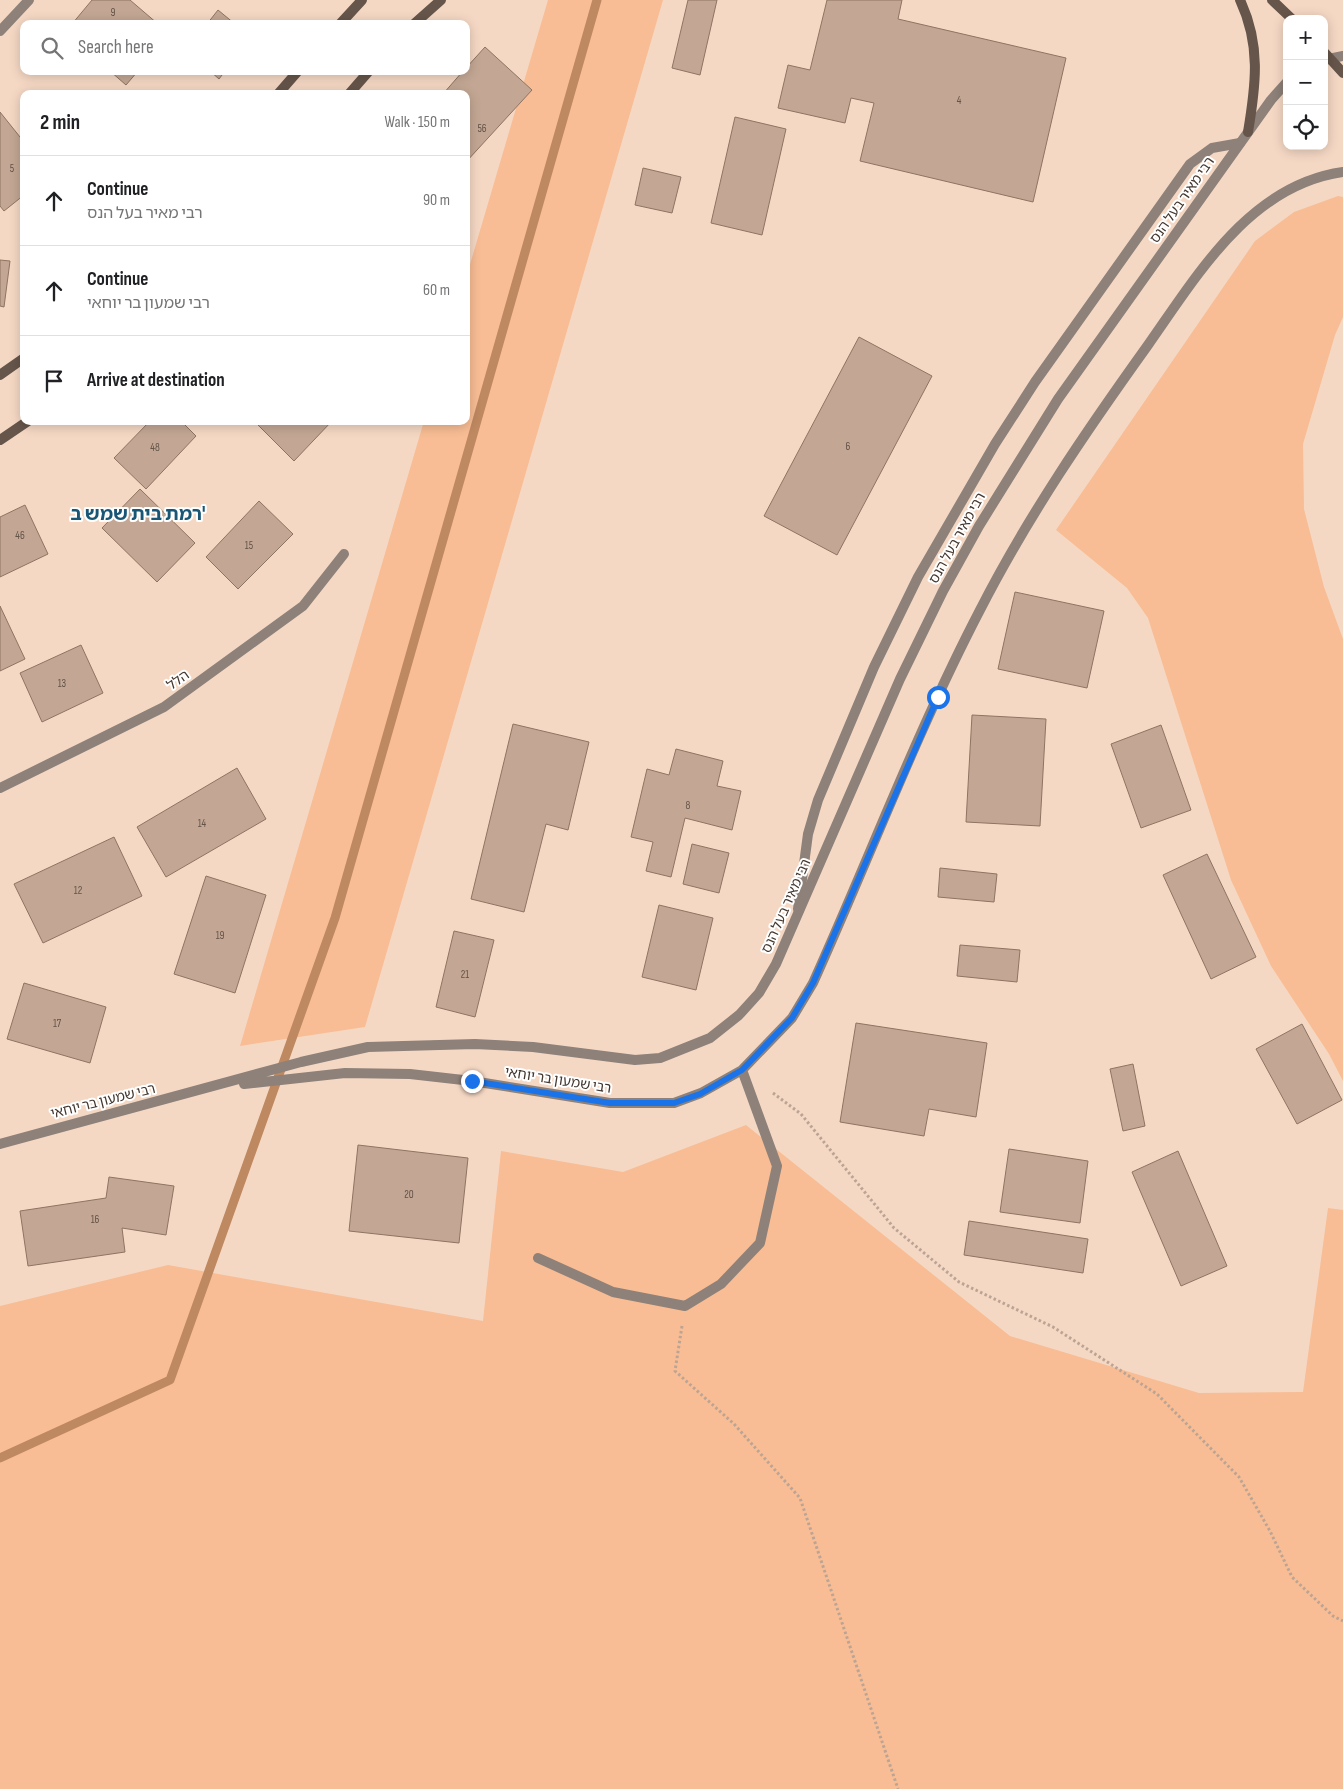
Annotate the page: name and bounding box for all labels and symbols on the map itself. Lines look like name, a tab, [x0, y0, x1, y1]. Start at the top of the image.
house number: 9	[111, 6, 116, 19]
house number: 4	[957, 94, 962, 107]
house number: 56	[477, 122, 487, 135]
street label: רבי מאיר בעל הנס	[1146, 154, 1218, 246]
house number: 5	[10, 162, 14, 175]
house number: 6	[846, 440, 851, 453]
house number: 48	[150, 441, 160, 454]
street label: רבי מאיר בעל הנס	[925, 490, 989, 586]
district label: רמת בית שמש ב'	[71, 503, 205, 526]
house number: 46	[15, 529, 25, 542]
house number: 15	[245, 539, 253, 552]
street label: הלל	[164, 666, 192, 694]
house number: 13	[58, 677, 67, 690]
route start	[927, 686, 950, 709]
house number: 8	[686, 799, 691, 812]
house number: 14	[198, 817, 207, 830]
street label: רבי מאיר בעל הנס	[758, 856, 814, 956]
house number: 12	[74, 884, 83, 897]
house number: 19	[216, 929, 224, 942]
house number: 21	[461, 968, 469, 981]
house number: 17	[53, 1017, 62, 1030]
street label: רבי שמעון בר יוחאי	[504, 1063, 612, 1097]
route end	[461, 1070, 484, 1093]
street label: רבי שמעון בר יוחאי	[49, 1080, 157, 1122]
house number: 20	[404, 1188, 414, 1201]
house number: 16	[91, 1213, 100, 1226]

